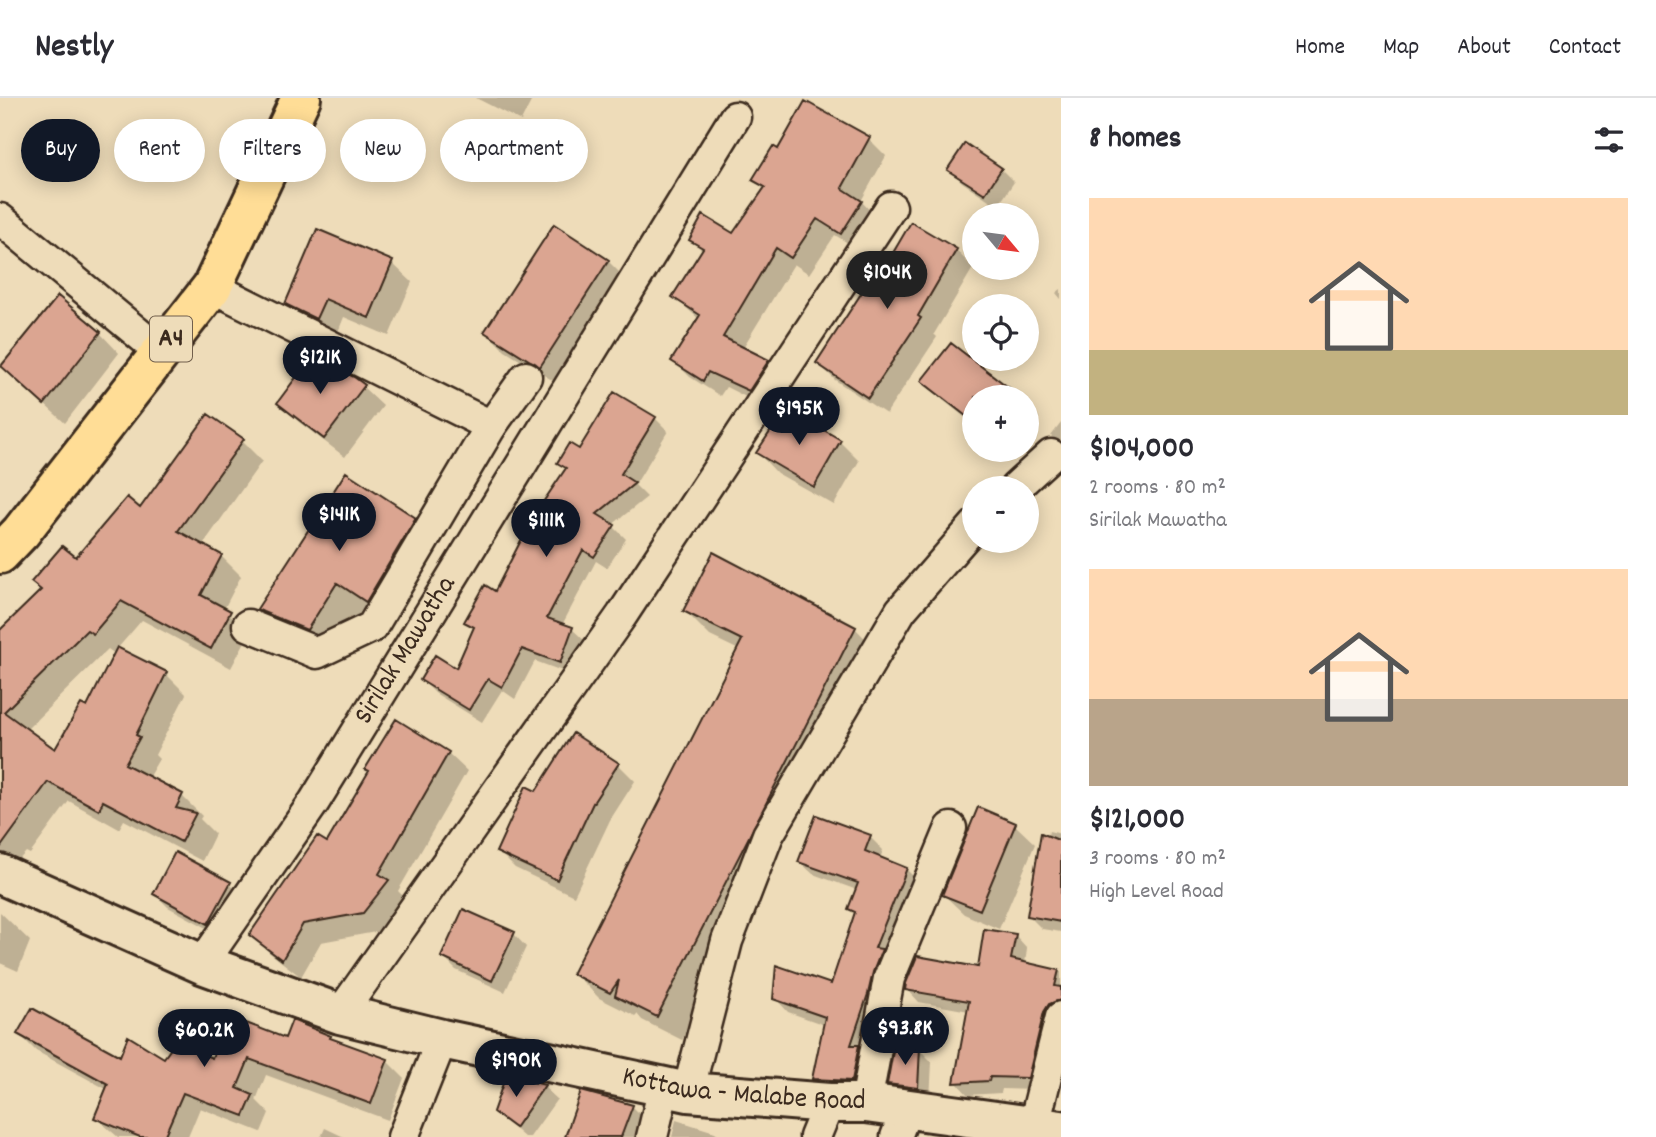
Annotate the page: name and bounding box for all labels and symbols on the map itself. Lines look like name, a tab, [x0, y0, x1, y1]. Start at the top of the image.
north arrow	[962, 203, 1040, 280]
pin: $104K	[838, 252, 936, 311]
road number: A4	[150, 316, 192, 362]
pin: $121K	[271, 336, 369, 396]
pin: $195K	[750, 388, 848, 447]
pin: $141K	[290, 494, 388, 553]
pin: $111K	[497, 500, 595, 559]
street label: Sirilak Mawatha	[346, 568, 468, 733]
pin: $93.8K	[848, 1007, 962, 1067]
pin: $60.2K	[147, 1010, 261, 1069]
pin: $190K	[467, 1040, 565, 1099]
street label: Kottawa - Malabe Road	[618, 1058, 866, 1123]

